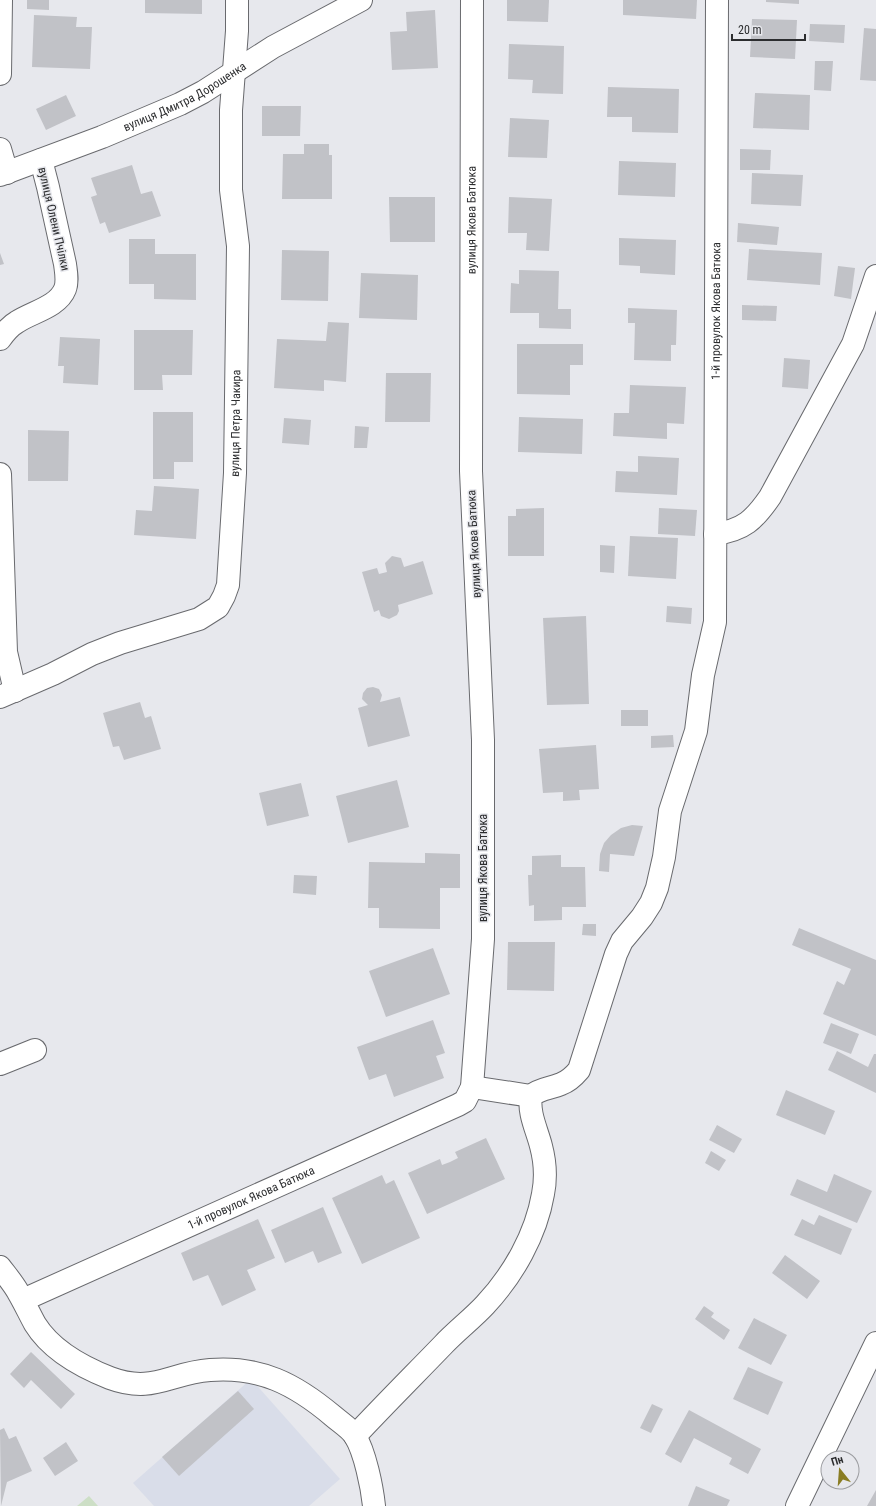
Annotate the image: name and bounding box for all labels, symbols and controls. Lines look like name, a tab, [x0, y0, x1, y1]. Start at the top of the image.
scale bar	[732, 16, 805, 42]
text: 20 m	[738, 23, 762, 37]
street label: вулиця Дмитра Дорошенка	[121, 59, 249, 134]
street label: вулиця Олени Пчілки	[35, 166, 73, 272]
street label: вулиця Якова Батюка	[464, 166, 479, 274]
street label: 1-й провулок Якова Батюка	[709, 242, 723, 380]
street label: вулиця Петра Чакира	[228, 369, 243, 477]
street label: вулиця Якова Батюка	[464, 489, 484, 598]
street label: вулиця Якова Батюка	[476, 814, 490, 922]
street label: 1-й провулок Якова Батюка	[185, 1163, 317, 1232]
north arrow	[820, 1450, 860, 1490]
text: Пн	[829, 1453, 845, 1469]

